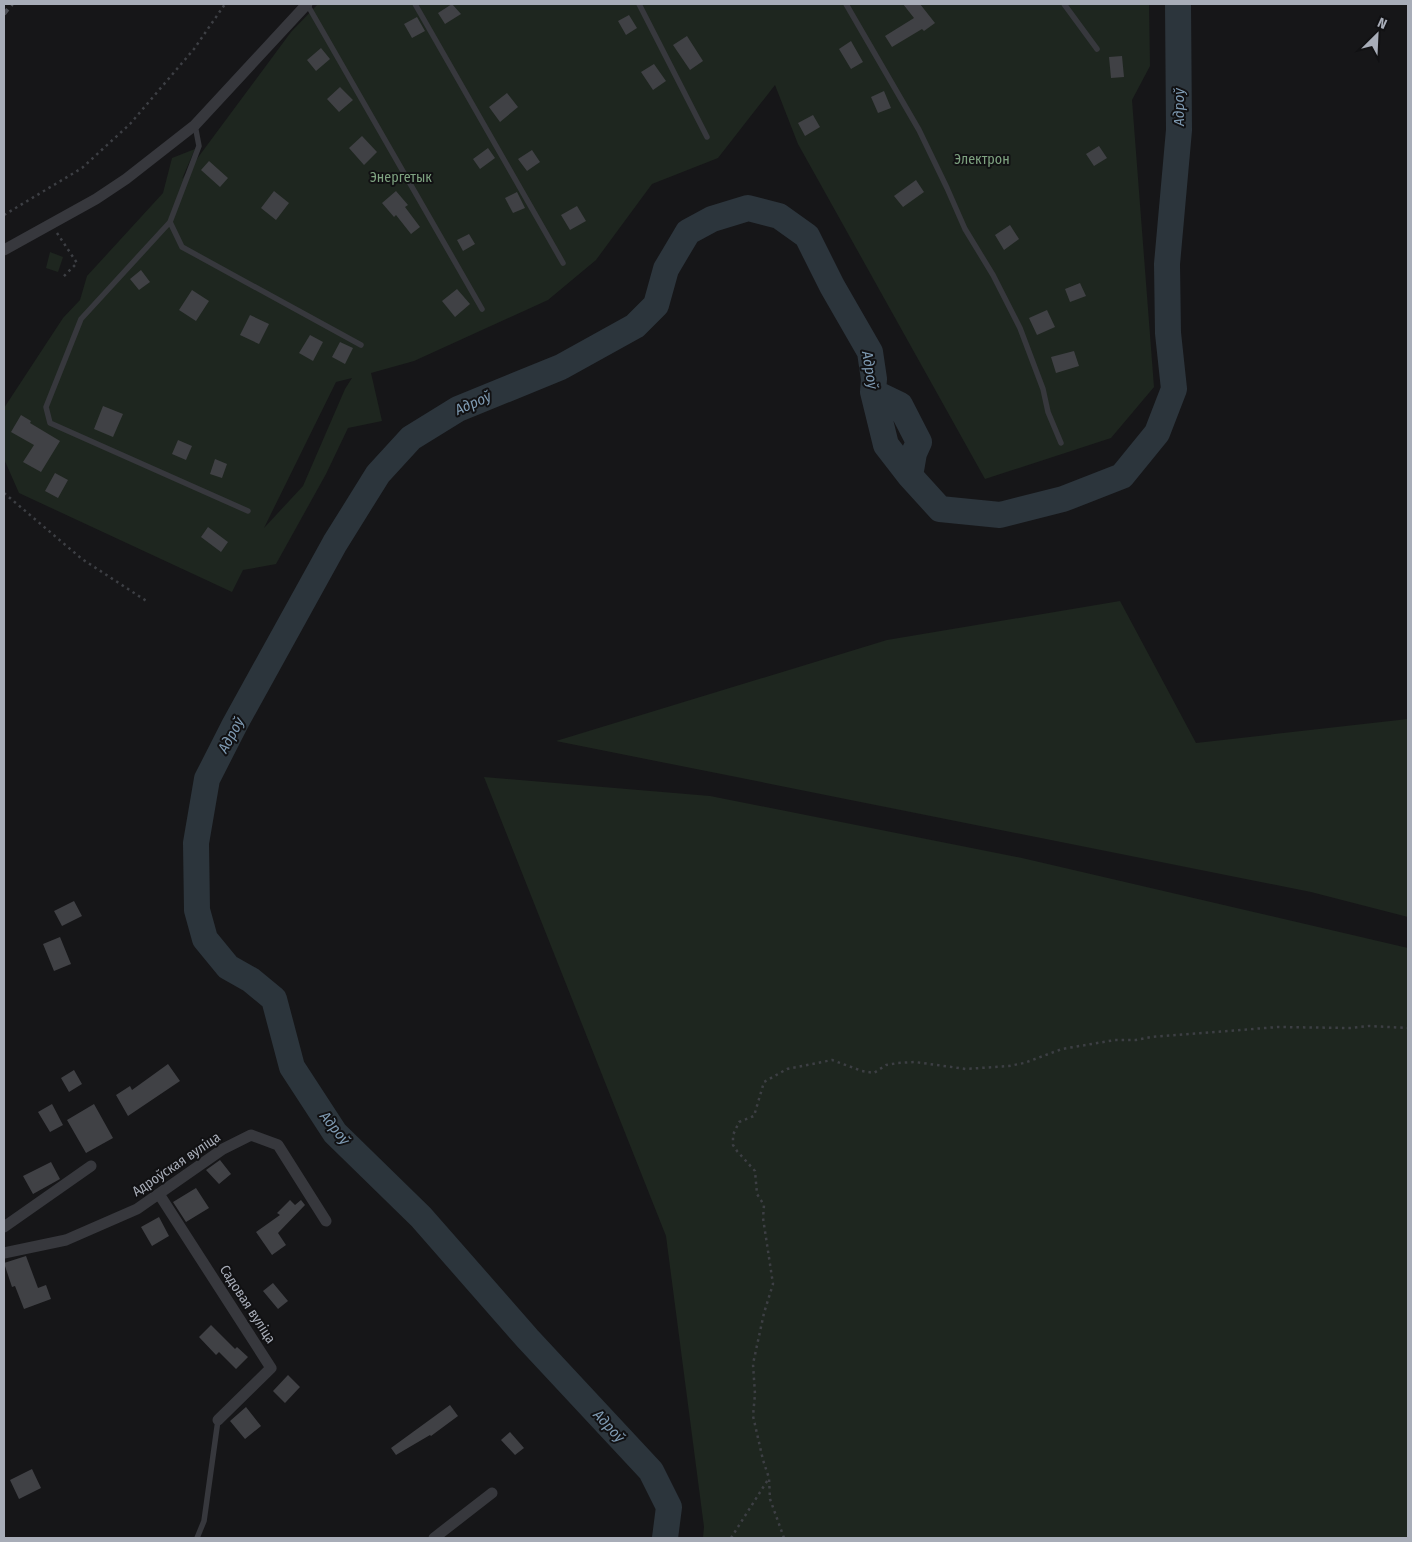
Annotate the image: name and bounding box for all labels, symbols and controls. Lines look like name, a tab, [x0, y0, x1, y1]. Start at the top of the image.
north arrow	[1352, 10, 1402, 60]
text: N	[1375, 14, 1389, 33]
water label: Адроў	[1170, 87, 1188, 127]
park label: Электрон	[954, 151, 1010, 168]
park label: Энергетык	[370, 169, 432, 186]
water label: Адроў	[858, 349, 882, 391]
water label: Адроў	[451, 387, 495, 419]
water label: Адроў	[213, 713, 249, 757]
water label: Адроў	[315, 1107, 355, 1149]
street label: Адроўская вуліца	[129, 1129, 224, 1200]
street label: Садовая вуліца	[216, 1262, 279, 1347]
water label: Адроў	[589, 1405, 629, 1447]

